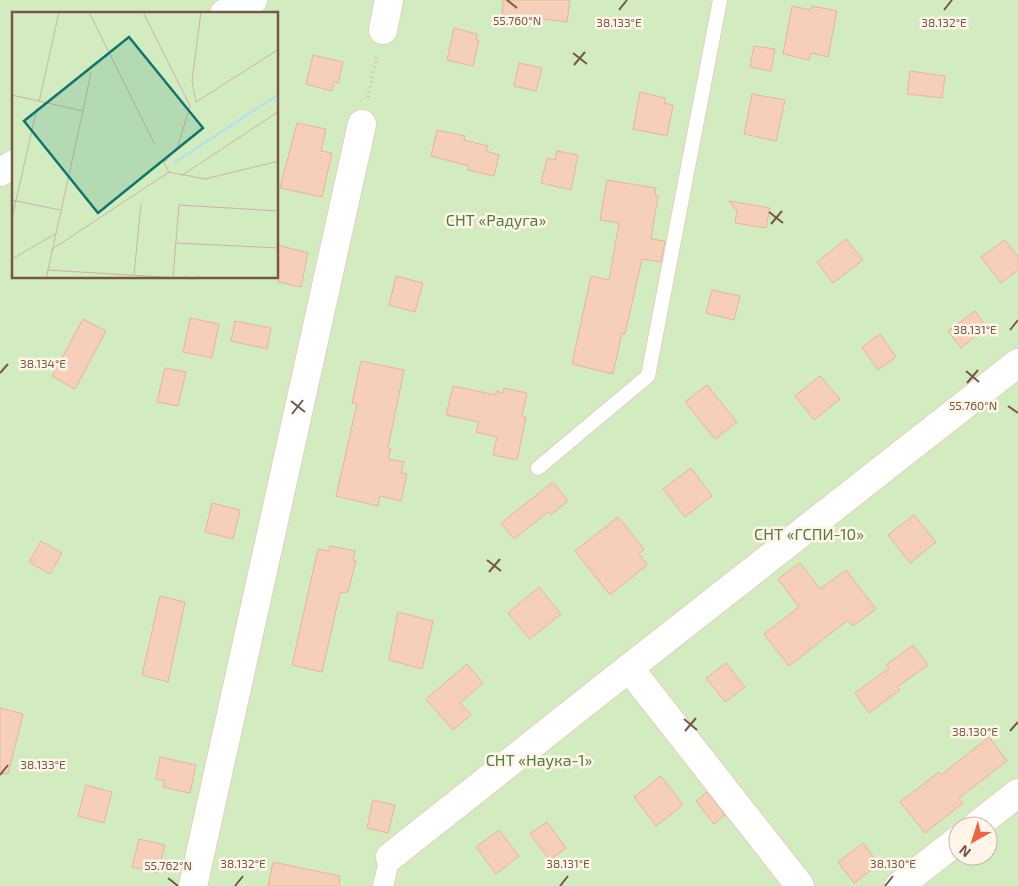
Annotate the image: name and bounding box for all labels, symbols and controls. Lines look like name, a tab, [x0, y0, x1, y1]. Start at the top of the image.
inset map	[12, 12, 279, 279]
text: 55.760°N	[493, 13, 541, 27]
text: 38.133°E	[596, 15, 642, 29]
text: 38.132°E	[921, 15, 967, 29]
park label: СНТ «Радуга»	[446, 210, 546, 230]
text: 38.131°E	[953, 322, 997, 336]
text: 38.134°E	[20, 356, 66, 370]
text: 55.760°N	[949, 398, 997, 412]
park label: СНТ «ГСПИ-10»	[754, 524, 864, 543]
text: 38.130°E	[952, 724, 998, 738]
park label: СНТ «Наука-1»	[486, 750, 593, 770]
text: 38.133°E	[20, 757, 66, 771]
north arrow	[948, 816, 998, 866]
text: N	[955, 842, 974, 861]
text: 38.132°E	[220, 856, 266, 870]
text: 38.131°E	[546, 856, 590, 870]
text: 38.130°E	[870, 856, 916, 870]
text: 55.762°N	[144, 858, 192, 872]

